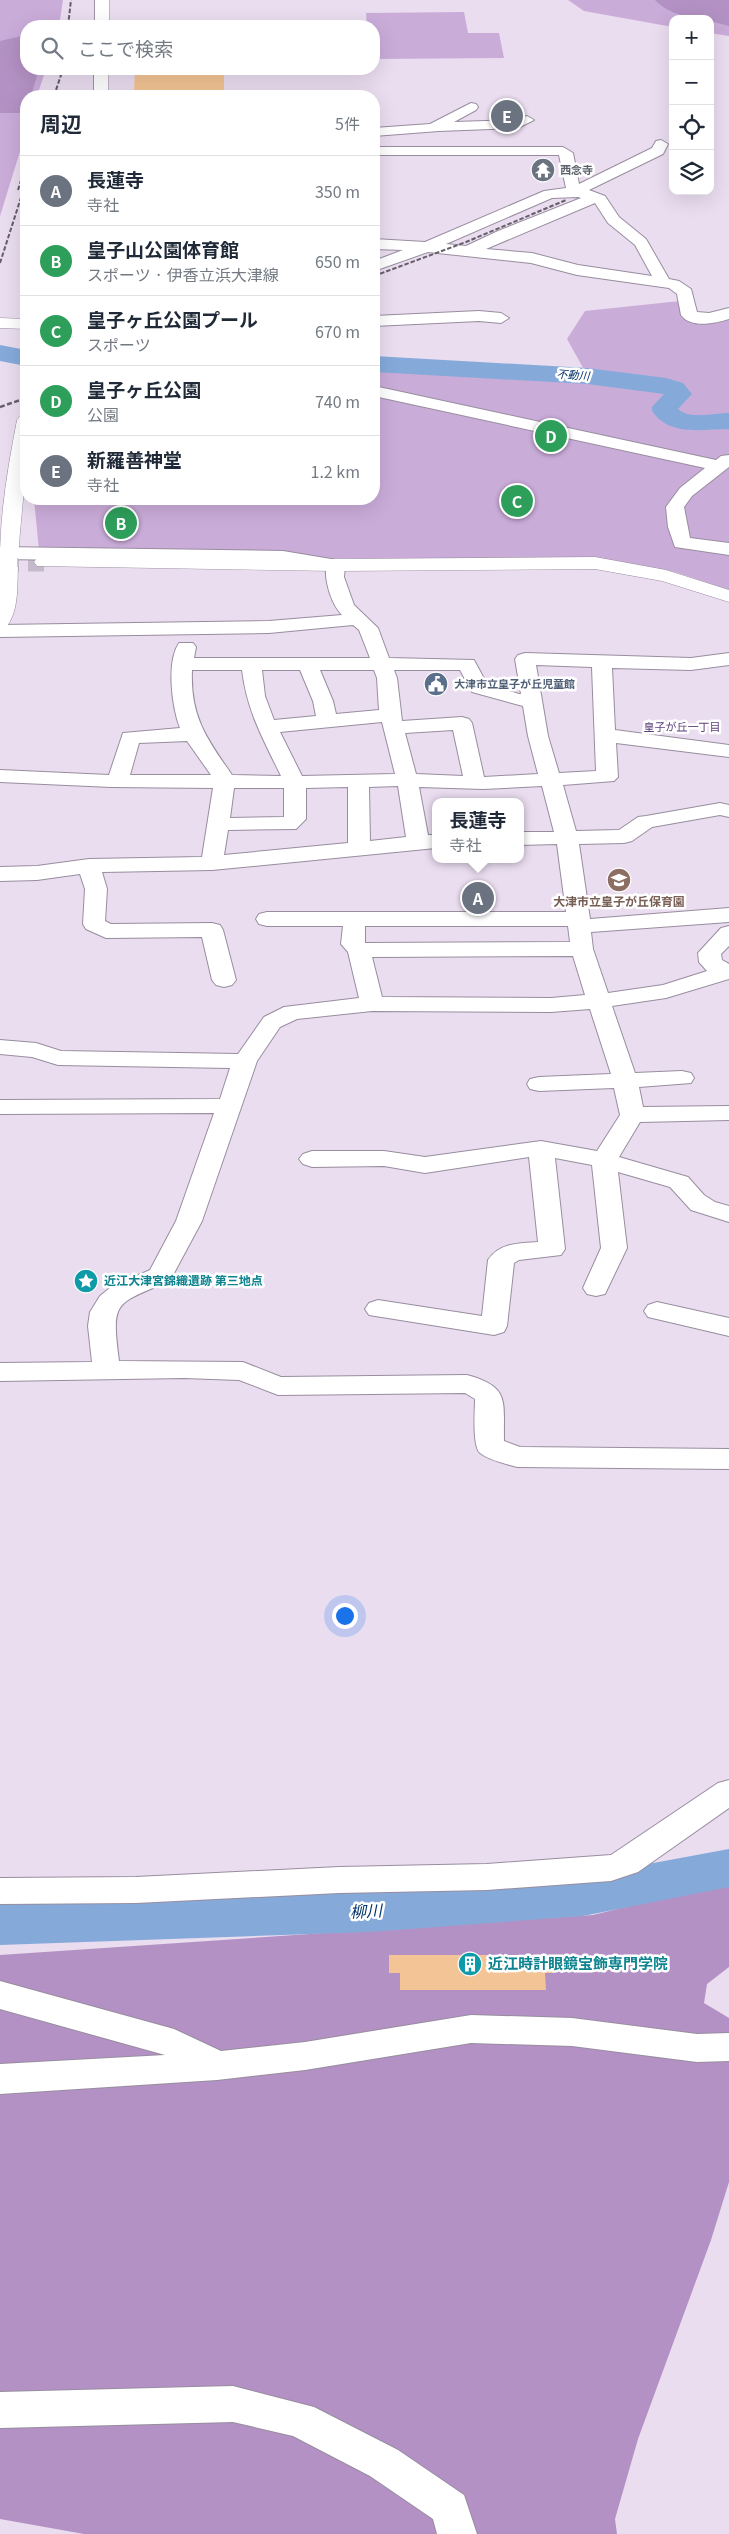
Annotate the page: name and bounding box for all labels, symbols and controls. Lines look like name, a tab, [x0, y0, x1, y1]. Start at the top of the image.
map controls	[669, 15, 714, 195]
button: +	[669, 15, 714, 60]
search box	[20, 20, 380, 75]
icon: search	[38, 34, 66, 62]
text: ここで検索	[78, 34, 173, 61]
button: −	[669, 60, 714, 105]
pin: E	[491, 97, 523, 135]
button: locate	[669, 105, 714, 150]
text: 周辺	[40, 108, 82, 138]
text: 5件	[335, 111, 360, 135]
button: layers	[669, 150, 714, 195]
temple icon: 西念寺	[530, 157, 556, 183]
place label: 西念寺	[560, 161, 593, 177]
text: 長蓮寺	[87, 165, 144, 192]
text: A	[51, 179, 61, 203]
text: 350 m	[315, 179, 360, 203]
text: 寺社	[87, 192, 119, 216]
text: 皇子山公園体育館	[87, 235, 239, 262]
text: B	[51, 249, 61, 273]
text: 650 m	[315, 249, 360, 273]
text: スポーツ · 伊香立浜大津線	[87, 262, 279, 286]
text: 皇子ヶ丘公園プール	[87, 305, 258, 332]
text: C	[51, 319, 61, 343]
text: 670 m	[315, 319, 360, 343]
text: スポーツ	[87, 332, 151, 356]
water label: 不動川	[556, 365, 591, 383]
text: 皇子ヶ丘公園	[87, 375, 201, 402]
text: D	[50, 389, 62, 413]
text: 740 m	[315, 389, 360, 413]
text: 公園	[87, 402, 119, 426]
pin: D	[535, 417, 567, 455]
text: 新羅善神堂	[87, 445, 182, 472]
text: E	[51, 459, 61, 483]
text: 1.2 km	[311, 459, 360, 483]
text: 寺社	[87, 472, 119, 496]
pin: C	[501, 482, 533, 520]
pin: B	[105, 504, 137, 542]
public building icon: 大津市立皇子が丘児童館	[423, 671, 449, 697]
place label: 大津市立皇子が丘児童館	[454, 675, 575, 691]
district label: 皇子が丘一丁目	[644, 718, 721, 734]
popup	[432, 798, 524, 863]
text: 長蓮寺	[449, 805, 507, 832]
text: 寺社	[449, 832, 482, 856]
school or university icon: 大津市立皇子が丘保育園	[606, 867, 632, 893]
pin: A	[462, 879, 494, 917]
place label: 大津市立皇子が丘保育園	[553, 892, 685, 909]
place icon: 近江大津宮錦織遺跡 第三地点	[73, 1268, 99, 1294]
place label: 近江大津宮錦織遺跡 第三地点	[104, 1271, 263, 1288]
your location	[332, 1603, 358, 1629]
water label: 柳川	[349, 1897, 385, 1923]
building icon: 近江時計眼鏡宝飾専門学院	[457, 1951, 483, 1977]
place label: 近江時計眼鏡宝飾専門学院	[488, 1952, 668, 1973]

